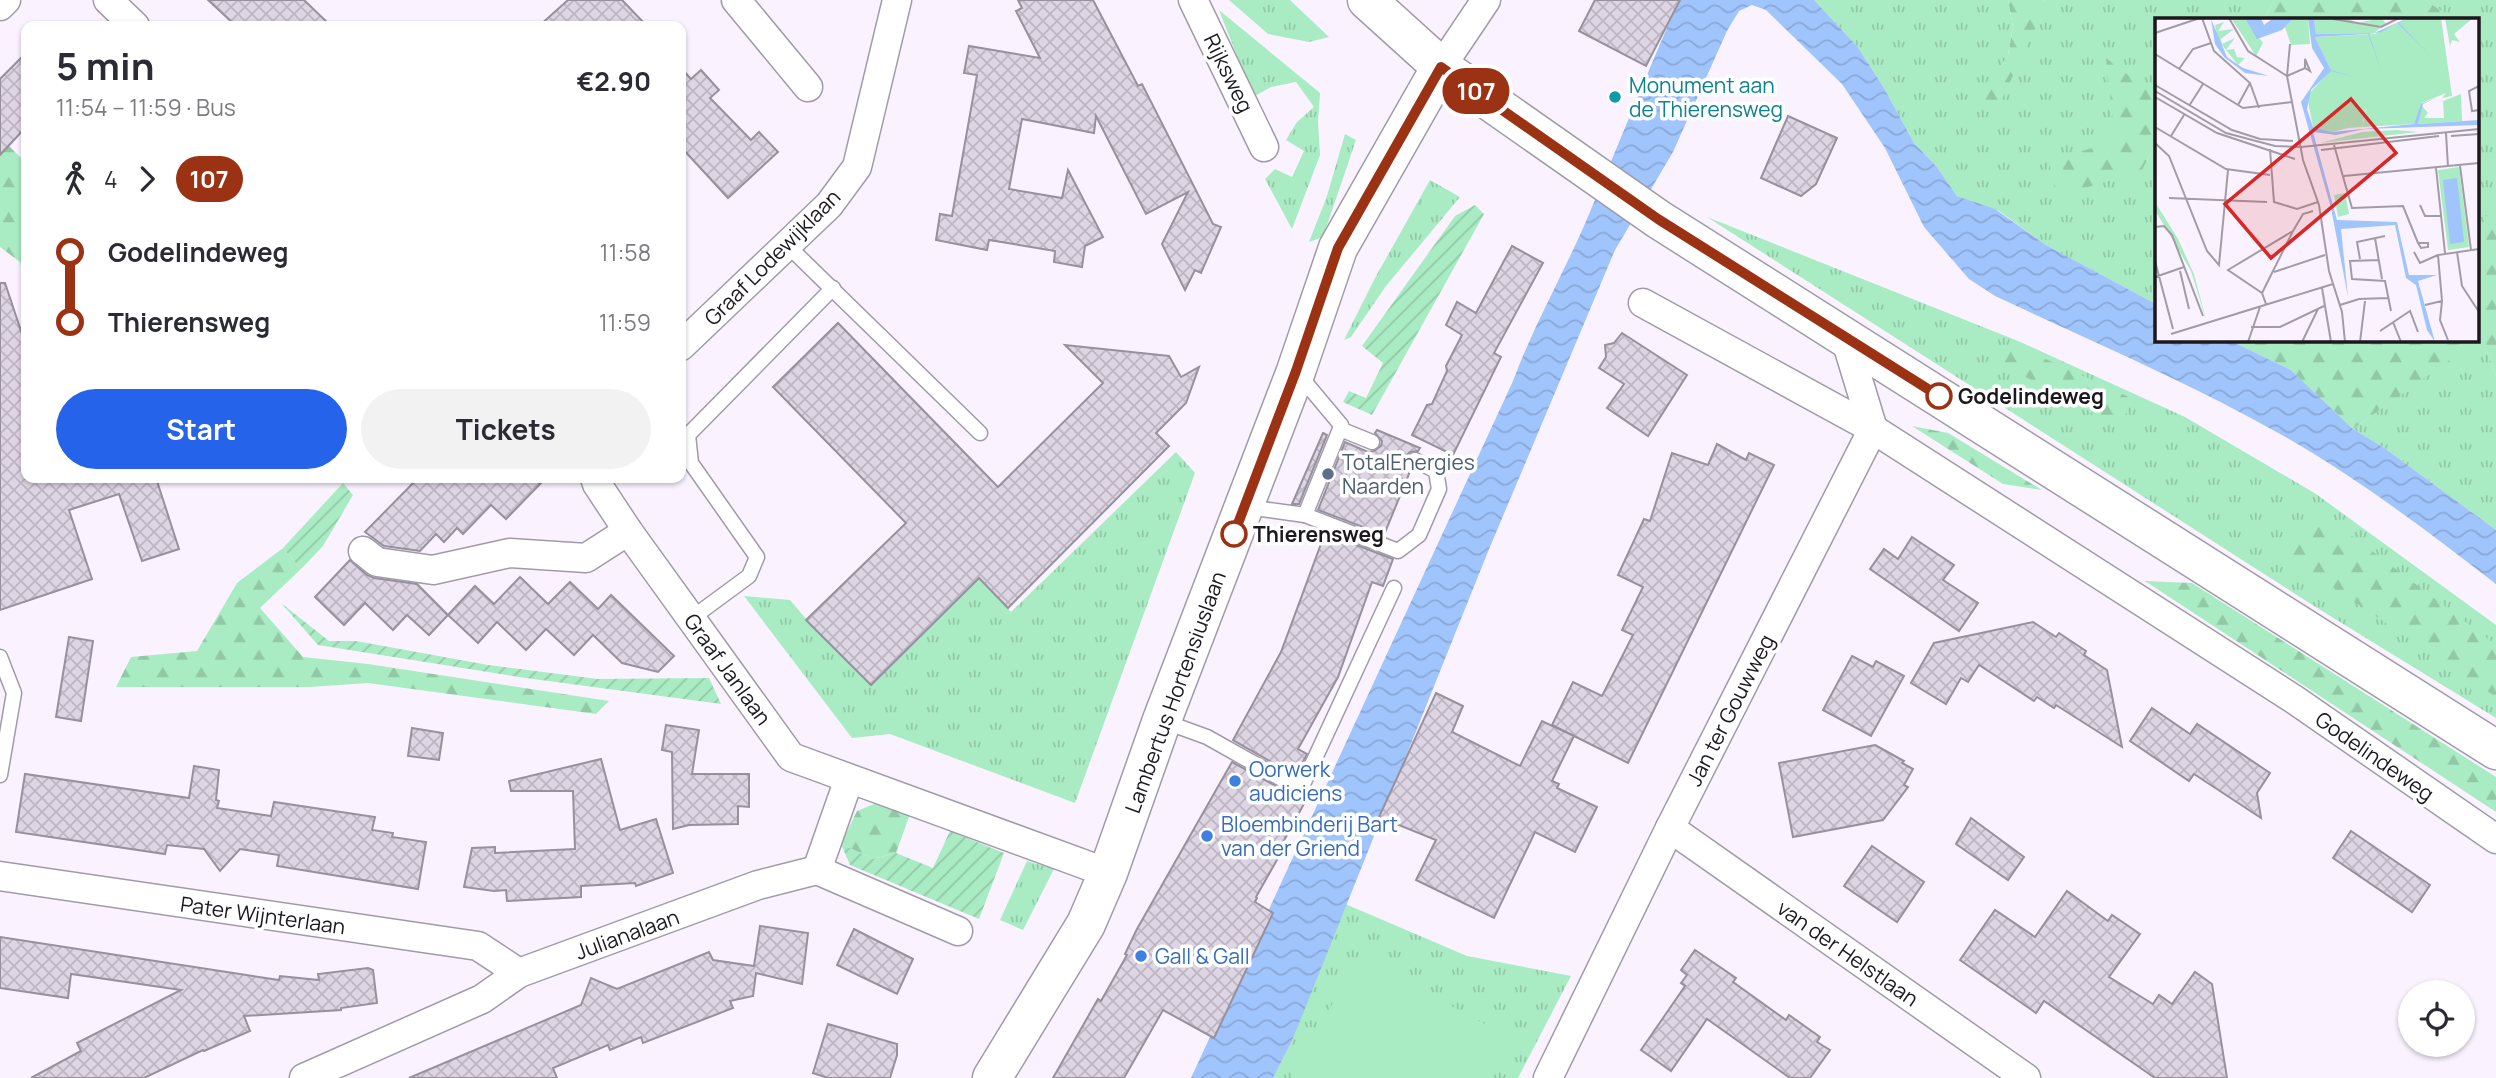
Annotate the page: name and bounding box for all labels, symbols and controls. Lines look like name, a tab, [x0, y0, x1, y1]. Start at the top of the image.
inset map	[2155, 18, 2478, 341]
street label: Rijksweg	[1198, 29, 1260, 117]
text: 5 min	[56, 39, 154, 91]
text: €2.90	[577, 63, 651, 99]
line badge: 107	[1436, 68, 1516, 114]
place label: Monument aan de Thierensweg	[1629, 71, 1783, 123]
text: 107	[1456, 74, 1496, 107]
marker: Monument aan de Thierensweg	[1607, 89, 1623, 105]
text: 11:54 – 11:59 · Bus	[56, 91, 236, 123]
icon: walk	[56, 160, 94, 198]
icon: forward	[128, 160, 166, 198]
text: 107	[190, 162, 229, 195]
text: 4	[104, 163, 118, 195]
street label: Graaf Lodewijklaan	[698, 183, 846, 331]
text: Godelindeweg	[108, 234, 289, 270]
text: 11:58	[600, 236, 651, 268]
text: Thierensweg	[108, 304, 270, 340]
text: 11:59	[599, 306, 651, 338]
place label: Godelindeweg	[1958, 382, 2104, 410]
marker: Godelindeweg	[1926, 383, 1952, 409]
button: Start	[56, 389, 347, 469]
button: Tickets	[361, 389, 651, 469]
place label: TotalEnergies Naarden	[1342, 448, 1475, 500]
marker: TotalEnergies Naarden	[1320, 466, 1336, 482]
place label: Thierensweg	[1253, 520, 1384, 548]
marker: Thierensweg	[1221, 521, 1247, 547]
street label: Lambertus Hortensiuslaan	[1118, 567, 1232, 817]
street label: Graaf Janlaan	[678, 608, 778, 730]
street label: Jan ter Gouwweg	[1680, 630, 1780, 790]
street label: Godelindeweg	[2310, 705, 2440, 807]
place label: Oorwerk audiciens	[1249, 755, 1342, 807]
marker: Oorwerk audiciens	[1227, 773, 1243, 789]
place label: Bloembinderij Bart van der Griend	[1221, 810, 1398, 862]
marker: Bloembinderij Bart van der Griend	[1199, 828, 1215, 844]
street label: Pater Wijnterlaan	[179, 890, 347, 940]
street label: van der Helstlaan	[1772, 894, 1924, 1012]
street label: Julianalaan	[571, 902, 683, 966]
place label: Gall & Gall	[1155, 942, 1250, 970]
marker: Gall & Gall	[1133, 948, 1149, 964]
map controls	[2398, 980, 2475, 1057]
button: locate	[2398, 980, 2475, 1057]

